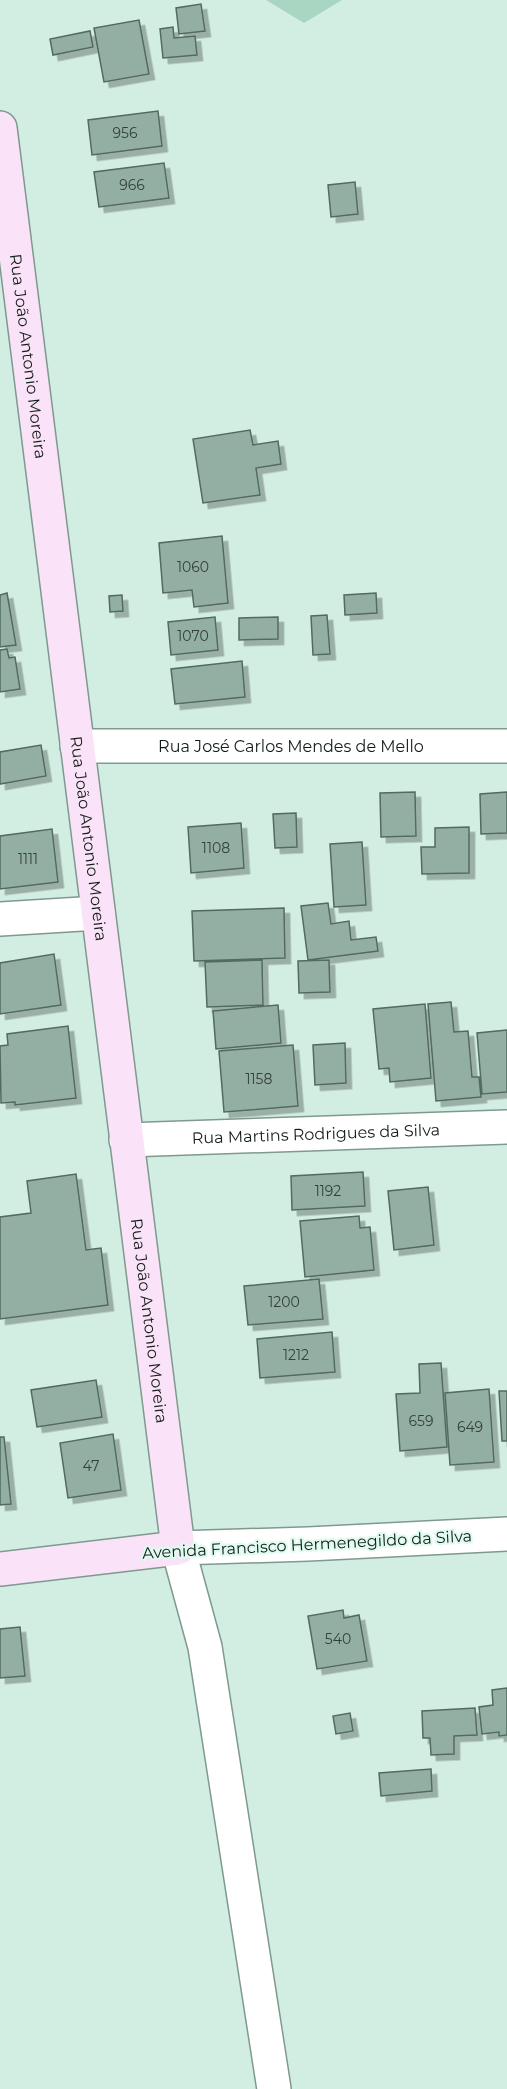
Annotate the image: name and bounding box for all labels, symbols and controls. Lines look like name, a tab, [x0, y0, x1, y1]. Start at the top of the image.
house number: 956	[113, 124, 138, 142]
house number: 966	[119, 176, 145, 194]
street label: Rua João Antonio Moreira	[6, 253, 50, 460]
house number: 1060	[177, 558, 209, 576]
house number: 1070	[177, 627, 209, 645]
street label: Rua João Antonio Moreira	[66, 735, 111, 942]
street label: Rua José Carlos Mendes de Mello	[158, 737, 424, 756]
house number: 1108	[202, 839, 230, 857]
house number: 1111	[18, 850, 38, 868]
house number: 1158	[246, 1070, 273, 1088]
street label: Rua Martins Rodrigues da Silva	[191, 1120, 440, 1148]
house number: 1192	[315, 1182, 341, 1200]
street label: Rua João Antonio Moreira	[127, 1217, 171, 1424]
house number: 1200	[268, 1293, 300, 1311]
house number: 1212	[283, 1346, 309, 1364]
house number: 659	[409, 1412, 433, 1430]
house number: 649	[457, 1418, 483, 1436]
house number: 47	[83, 1457, 99, 1475]
street label: Avenida Francisco Hermenegildo da Silva	[142, 1526, 472, 1563]
house number: 540	[325, 1630, 351, 1648]

